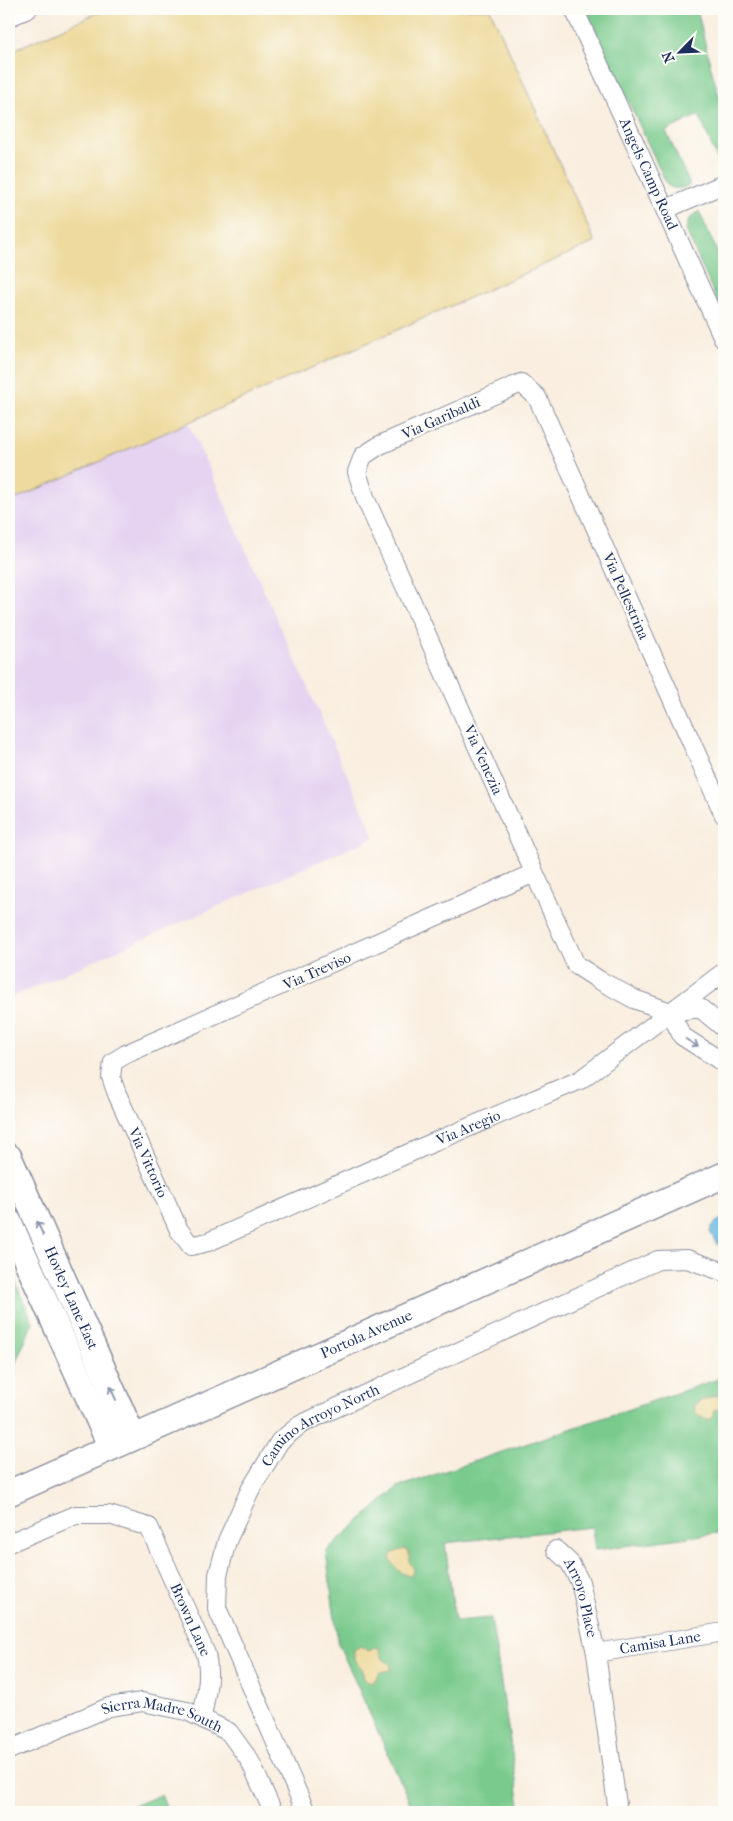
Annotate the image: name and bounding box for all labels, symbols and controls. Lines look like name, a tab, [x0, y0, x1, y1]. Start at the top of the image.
north arrow	[656, 28, 706, 78]
text: N	[659, 48, 679, 65]
street label: Angels Camp Road	[615, 114, 682, 233]
street label: Via Garibaldi	[398, 392, 484, 444]
street label: Via Pellestrina	[598, 549, 654, 643]
street label: Via Venezia	[459, 721, 507, 799]
street label: Via Treviso	[280, 948, 354, 994]
one-way arrow	[684, 1038, 698, 1048]
street label: Via Aregio	[433, 1106, 503, 1150]
street label: Via Vittorio	[124, 1124, 172, 1201]
one-way arrow	[35, 1221, 45, 1236]
street label: Hovley Lane East	[41, 1243, 102, 1353]
street label: Portola Avenue	[318, 1306, 415, 1362]
street label: Camino Arroyo North	[258, 1380, 383, 1470]
one-way arrow	[108, 1386, 118, 1401]
street label: Arroyo Place	[560, 1554, 601, 1640]
street label: Brown Lane	[166, 1580, 215, 1660]
street label: Camisa Lane	[618, 1627, 703, 1658]
street label: Sierra Madre South	[98, 1693, 226, 1737]

